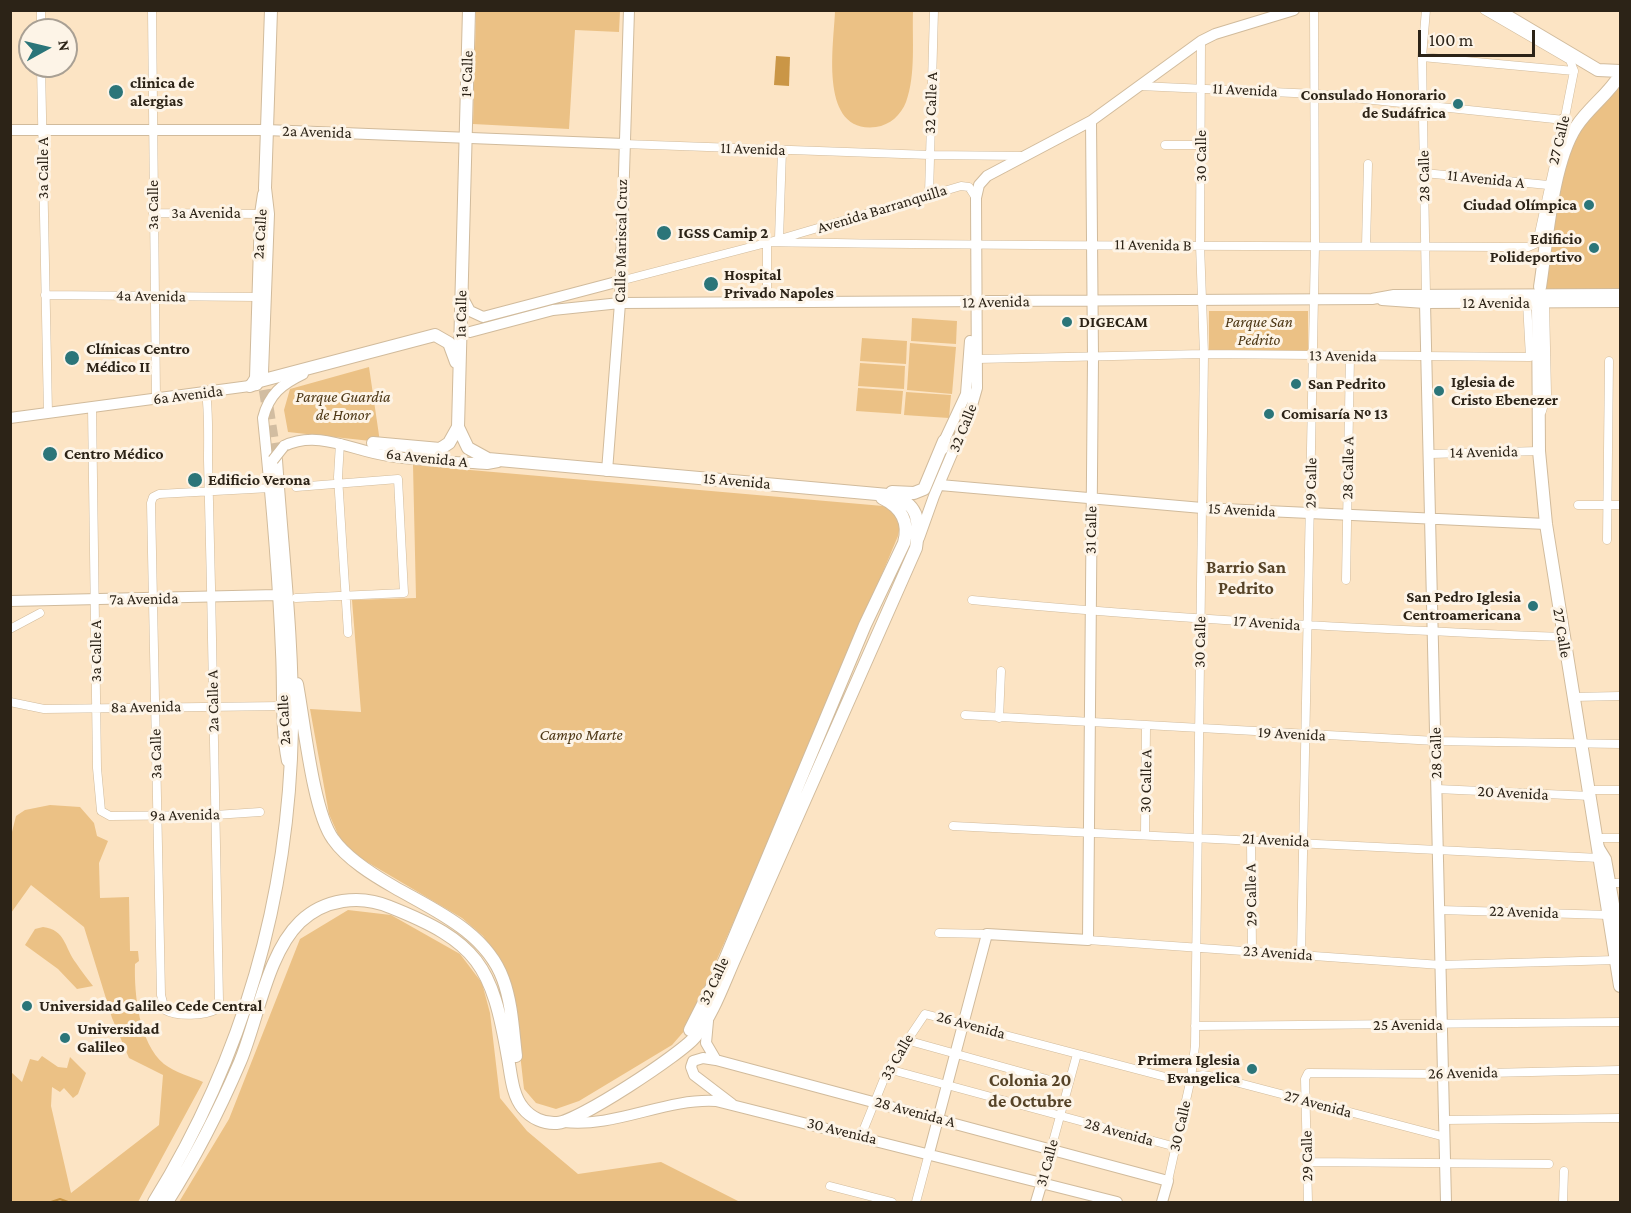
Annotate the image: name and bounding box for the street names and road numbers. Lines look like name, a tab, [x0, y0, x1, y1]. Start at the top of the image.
street label: 1ª Calle	[457, 50, 477, 98]
street label: 32 Calle A	[920, 71, 942, 135]
street label: 11 Avenida	[1212, 79, 1278, 101]
street label: 27 Calle	[1544, 113, 1574, 167]
street label: 2a Avenida	[282, 121, 352, 143]
street label: 30 Calle	[1191, 130, 1211, 182]
street label: 3a Calle A	[33, 137, 53, 199]
street label: 11 Avenida	[720, 138, 786, 160]
street label: 28 Calle	[1414, 150, 1434, 202]
street label: 11 Avenida A	[1447, 165, 1525, 193]
street label: Calle Mariscal Cruz	[610, 179, 632, 303]
street label: 3a Calle	[143, 180, 163, 230]
street label: Avenida Barranquilla	[815, 180, 949, 238]
street label: 3a Avenida	[171, 203, 241, 223]
street label: 2a Calle	[249, 208, 271, 260]
street label: 11 Avenida B	[1114, 235, 1192, 255]
street label: 4a Avenida	[116, 286, 186, 306]
street label: 1a Calle	[451, 290, 471, 338]
street label: 12 Avenida	[962, 292, 1030, 312]
street label: 12 Avenida	[1462, 293, 1530, 313]
street label: 13 Avenida	[1309, 346, 1377, 366]
street label: 6a Avenida	[152, 381, 224, 409]
street label: 32 Calle	[945, 401, 981, 455]
street label: 28 Calle A	[1338, 436, 1358, 500]
street label: 14 Avenida	[1450, 442, 1518, 462]
street label: 6a Avenida A	[385, 444, 469, 472]
street label: 29 Calle	[1301, 457, 1321, 509]
street label: 15 Avenida	[703, 468, 771, 494]
street label: 15 Avenida	[1208, 499, 1276, 521]
street label: 31 Calle	[1081, 506, 1101, 554]
street label: 7a Avenida	[109, 589, 179, 609]
street label: 27 Calle	[1549, 607, 1575, 659]
street label: 17 Avenida	[1233, 611, 1301, 635]
street label: 30 Calle	[1190, 616, 1210, 668]
street label: 3a Calle A	[86, 620, 106, 682]
street label: 2a Calle A	[203, 670, 223, 732]
street label: 2a Calle	[273, 694, 295, 746]
street label: 8a Avenida	[111, 697, 181, 717]
street label: 19 Avenida	[1258, 723, 1326, 745]
street label: 28 Calle	[1426, 727, 1446, 779]
street label: 3a Calle	[146, 729, 166, 779]
street label: 30 Calle A	[1136, 749, 1156, 813]
street label: 20 Avenida	[1477, 782, 1549, 804]
street label: 9a Avenida	[150, 805, 220, 825]
street label: 21 Avenida	[1242, 829, 1310, 851]
street label: 29 Calle A	[1241, 863, 1261, 927]
street label: 22 Avenida	[1489, 901, 1559, 923]
street label: 23 Avenida	[1242, 941, 1314, 965]
street label: 32 Calle	[695, 954, 733, 1008]
street label: 26 Avenida	[935, 1007, 1007, 1043]
street label: 25 Avenida	[1373, 1015, 1443, 1035]
street label: 33 Calle	[876, 1030, 918, 1084]
street label: 26 Avenida	[1428, 1063, 1498, 1083]
street label: 27 Avenida	[1282, 1086, 1354, 1122]
street label: 28 Avenida A	[872, 1092, 958, 1132]
street label: 30 Calle	[1165, 1099, 1195, 1153]
street label: 30 Avenida	[805, 1113, 879, 1149]
street label: 28 Avenida	[1082, 1114, 1156, 1150]
street label: 29 Calle	[1297, 1130, 1317, 1182]
street label: 31 Calle	[1032, 1137, 1062, 1189]

